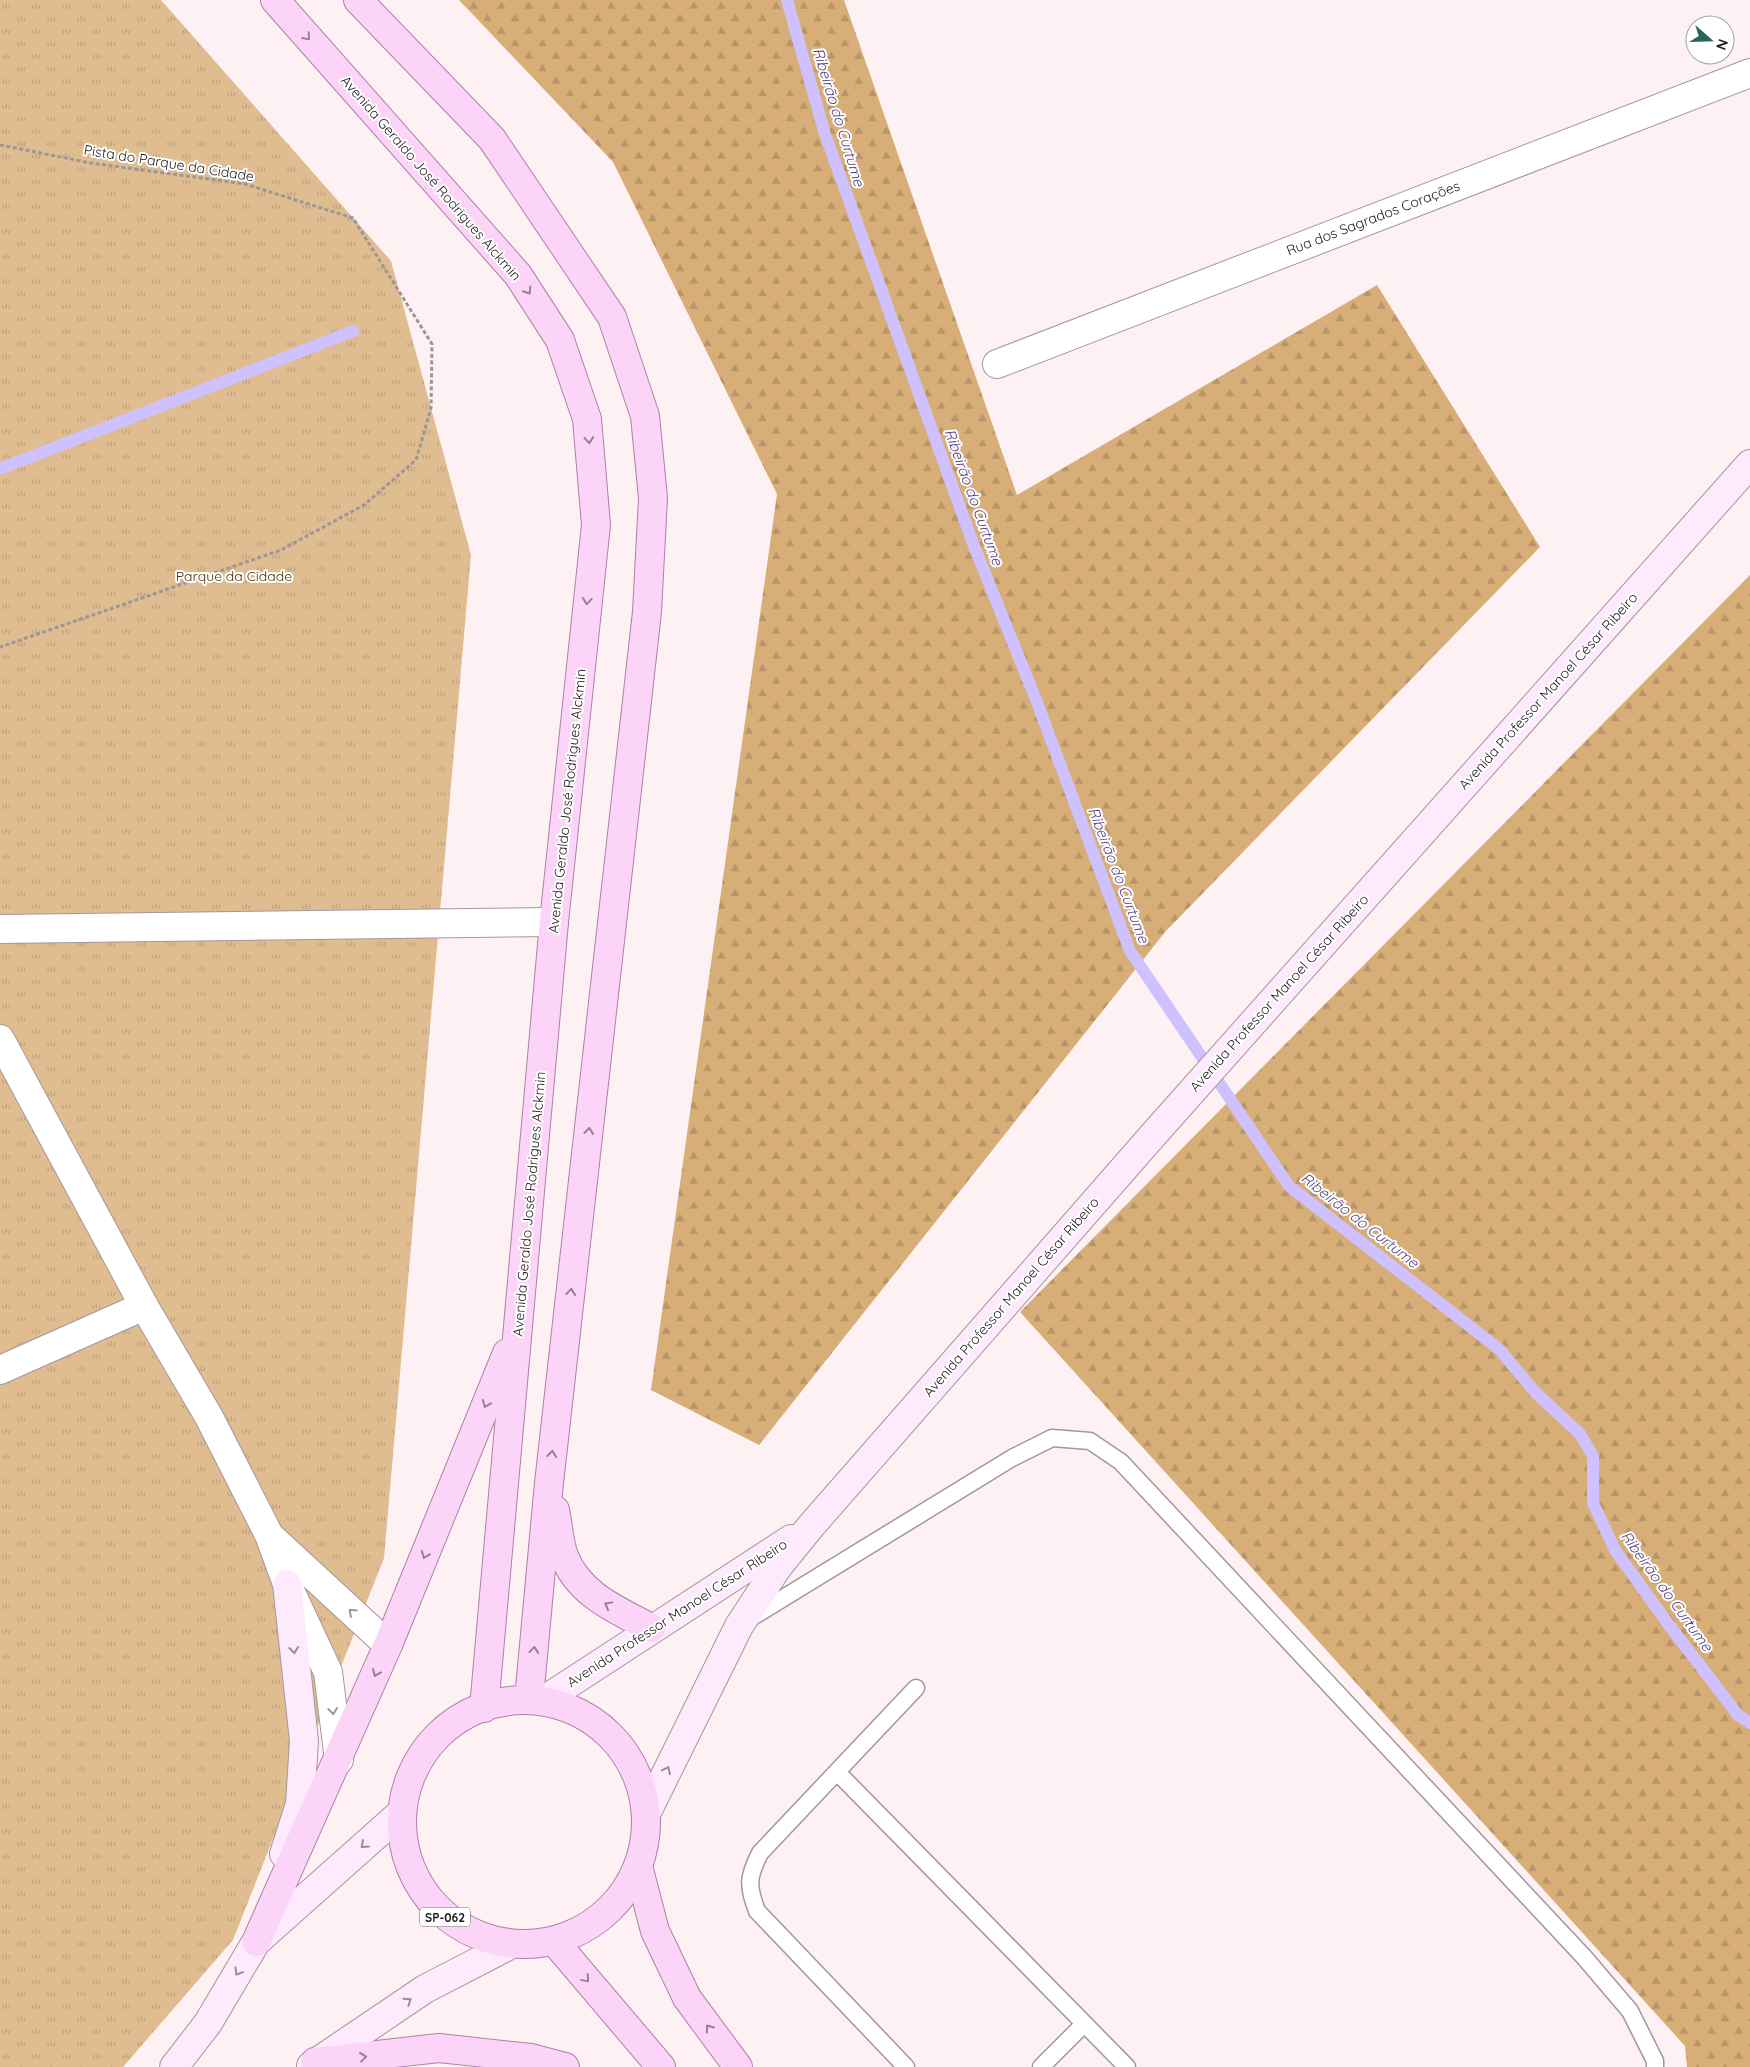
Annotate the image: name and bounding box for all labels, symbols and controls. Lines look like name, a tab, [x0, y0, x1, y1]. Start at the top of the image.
north arrow	[1685, 15, 1735, 65]
one-way arrow	[301, 31, 310, 40]
text: N	[1712, 37, 1732, 52]
water label: Ribeirão do Curtume	[809, 45, 869, 189]
street label: Avenida Geraldo José Rodrigues Alckmin	[337, 72, 525, 284]
street label: Pista do Parque da Cidade	[83, 141, 255, 185]
street label: Rua dos Sagrados Corações	[1284, 177, 1462, 259]
one-way arrow	[522, 285, 531, 295]
water label: Ribeirão do Curtume	[940, 426, 1008, 568]
one-way arrow	[583, 436, 594, 444]
park label: Parque da Cidade	[176, 567, 292, 585]
street label: Avenida Professor Manoel César Ribeiro	[1455, 589, 1641, 793]
one-way arrow	[582, 598, 593, 606]
street label: Avenida Geraldo José Rodrigues Alckmin	[544, 668, 590, 934]
water label: Ribeirão do Curtume	[1084, 804, 1154, 946]
street label: Avenida Professor Manoel César Ribeiro	[1186, 891, 1372, 1095]
street label: Avenida Geraldo José Rodrigues Alckmin	[508, 1071, 550, 1337]
one-way arrow	[583, 1126, 594, 1134]
water label: Ribeirão do Curtume	[1297, 1168, 1423, 1272]
street label: Avenida Professor Manoel César Ribeiro	[919, 1193, 1103, 1401]
one-way arrow	[565, 1288, 576, 1296]
one-way arrow	[482, 1399, 493, 1408]
one-way arrow	[546, 1449, 557, 1457]
water label: Ribeirão do Curtume	[1617, 1527, 1717, 1655]
street label: Avenida Professor Manoel César Ribeiro	[563, 1535, 791, 1691]
one-way arrow	[421, 1550, 431, 1559]
one-way arrow	[605, 1602, 614, 1612]
one-way arrow	[349, 1609, 358, 1618]
one-way arrow	[288, 1646, 299, 1654]
one-way arrow	[528, 1646, 539, 1654]
one-way arrow	[372, 1668, 383, 1677]
one-way arrow	[327, 1707, 337, 1716]
one-way arrow	[661, 1766, 671, 1775]
one-way arrow	[361, 1839, 370, 1848]
road number: SP-062	[420, 1908, 470, 1926]
one-way arrow	[235, 1966, 245, 1975]
one-way arrow	[580, 1973, 589, 1982]
one-way arrow	[403, 1997, 412, 2007]
one-way arrow	[706, 2024, 715, 2034]
one-way arrow	[360, 2052, 368, 2063]

